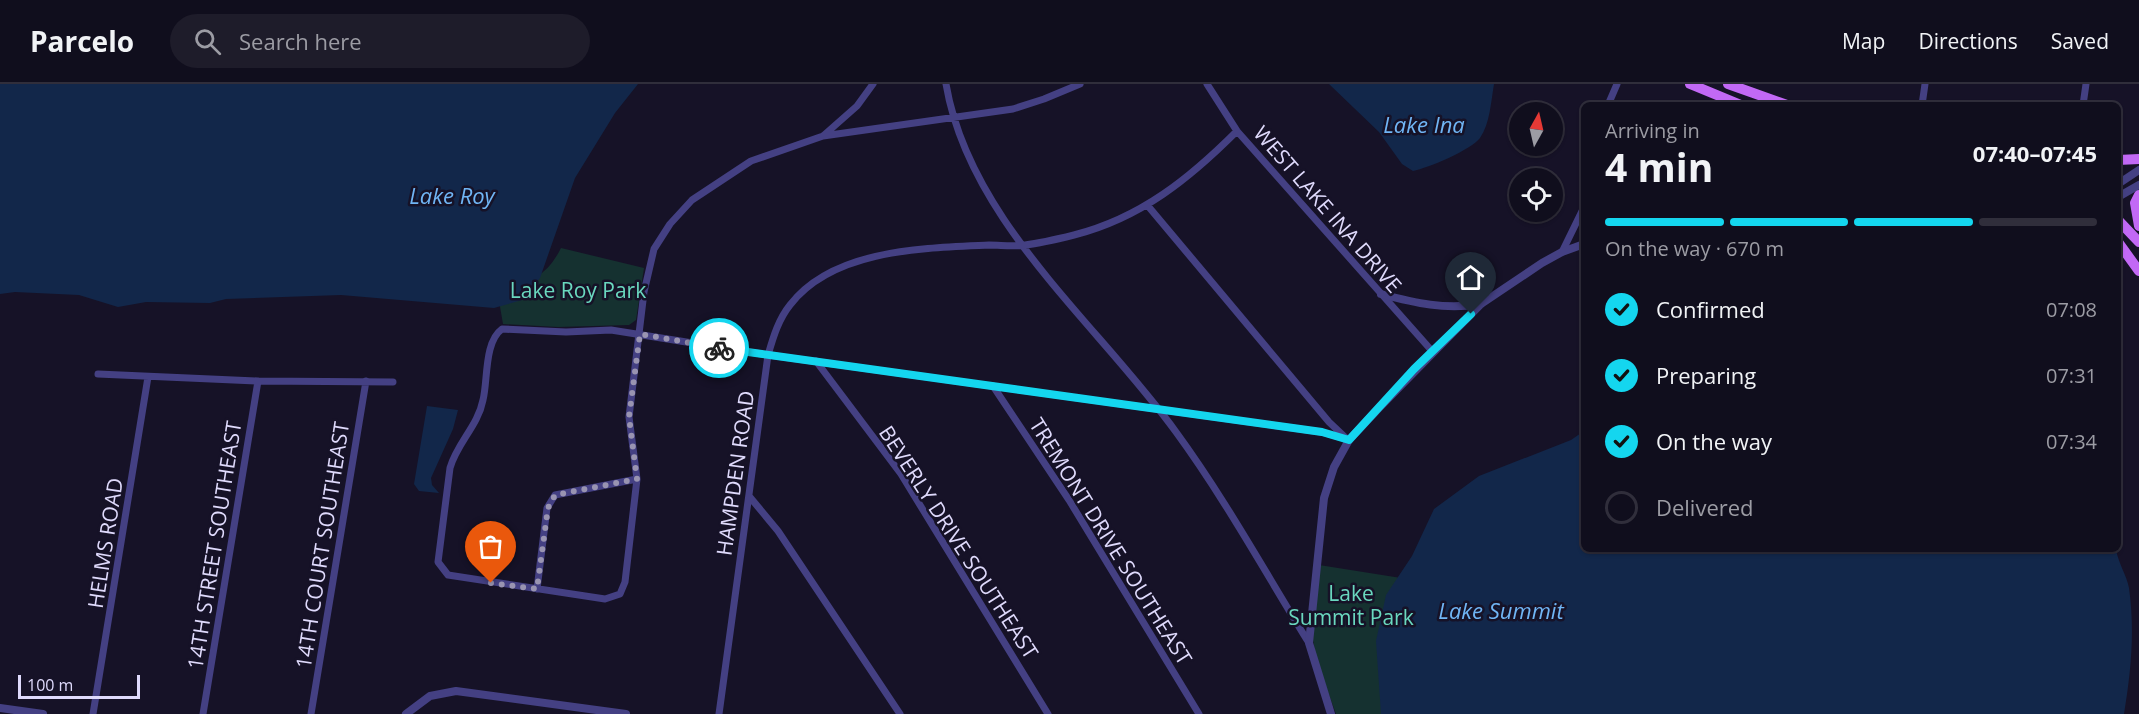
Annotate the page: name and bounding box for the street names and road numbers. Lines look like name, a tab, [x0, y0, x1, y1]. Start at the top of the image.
street label: WEST LAKE INA DRIVE	[1248, 120, 1408, 298]
street label: HAMPDEN ROAD	[710, 389, 760, 557]
street label: TREMONT DRIVE SOUTHEAST	[1023, 412, 1199, 670]
street label: 14TH STREET SOUTHEAST	[181, 418, 248, 671]
street label: 14TH COURT SOUTHEAST	[289, 419, 355, 670]
street label: BEVERLY DRIVE SOUTHEAST	[873, 420, 1045, 664]
street label: HELMS ROAD	[81, 476, 129, 610]

